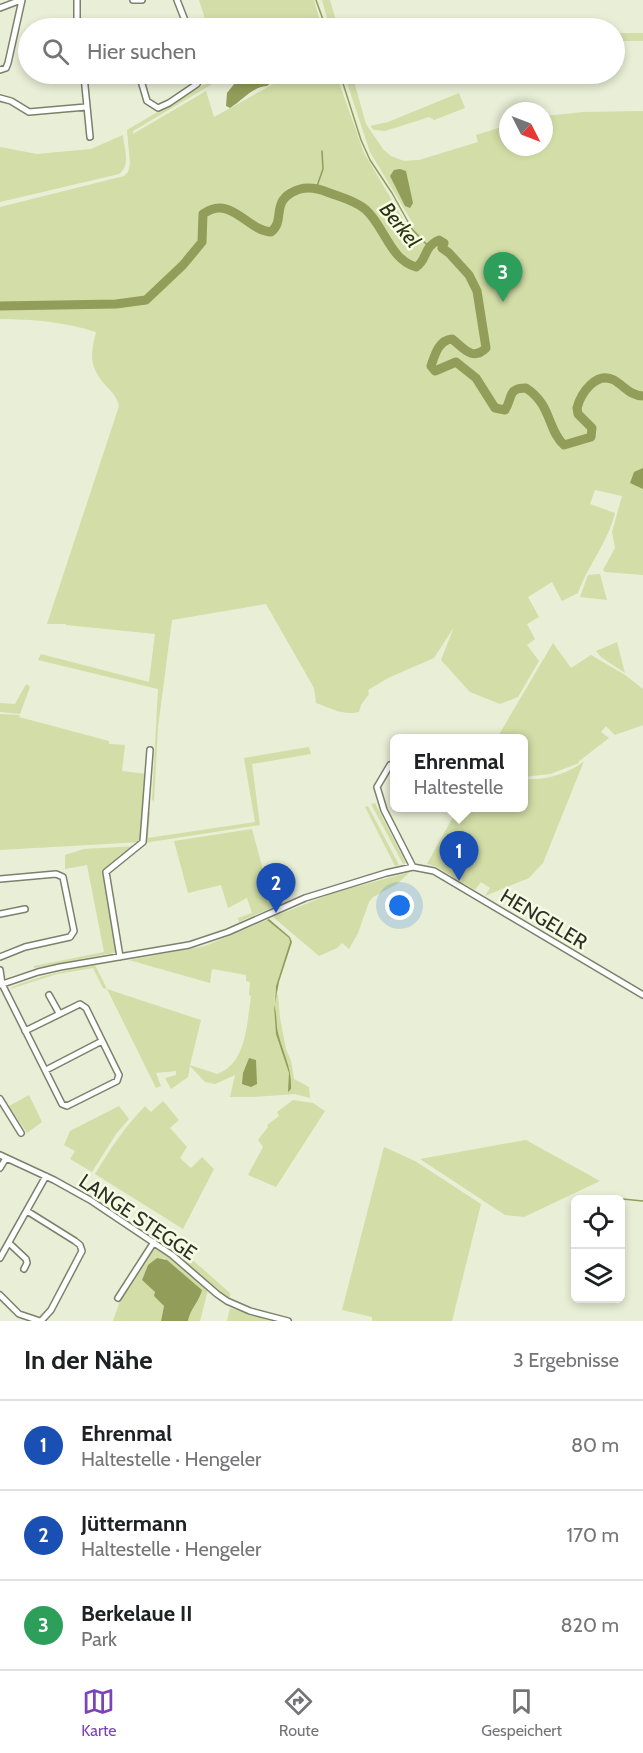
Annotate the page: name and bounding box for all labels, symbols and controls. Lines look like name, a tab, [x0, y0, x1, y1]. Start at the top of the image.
search box	[18, 18, 625, 84]
icon: search	[39, 35, 72, 68]
text: Hier suchen	[87, 38, 196, 65]
north arrow	[499, 102, 553, 156]
water label: Berkel	[375, 197, 426, 252]
pin: 3	[484, 252, 522, 302]
popup	[390, 734, 528, 812]
text: Ehrenmal	[413, 748, 505, 775]
text: Haltestelle	[413, 775, 503, 799]
pin: 1	[440, 832, 478, 881]
pin: 2	[256, 864, 296, 913]
street label: HENGELER	[496, 884, 592, 954]
your location	[385, 891, 414, 920]
street label: LANGE STEGGE	[75, 1169, 201, 1265]
map controls	[571, 1195, 625, 1303]
button: locate	[571, 1195, 625, 1249]
button: layers	[571, 1249, 625, 1303]
text: In der Nähe	[24, 1344, 153, 1376]
text: 3 Ergebnisse	[513, 1348, 619, 1372]
text: Ehrenmal	[81, 1420, 172, 1447]
text: 1	[40, 1433, 47, 1457]
text: 80 m	[571, 1433, 619, 1457]
text: Haltestelle · Hengeler	[81, 1447, 261, 1471]
text: Jüttermann	[81, 1510, 187, 1537]
text: 2	[38, 1523, 49, 1547]
text: 170 m	[567, 1523, 619, 1547]
text: Haltestelle · Hengeler	[81, 1537, 261, 1561]
text: Berkelaue II	[81, 1600, 192, 1627]
text: 3	[38, 1613, 49, 1637]
text: 820 m	[560, 1613, 619, 1637]
text: Park	[81, 1627, 117, 1651]
tab: Karte	[81, 1685, 116, 1740]
tab: Route	[279, 1685, 319, 1740]
tab: Gespeichert	[481, 1685, 562, 1740]

